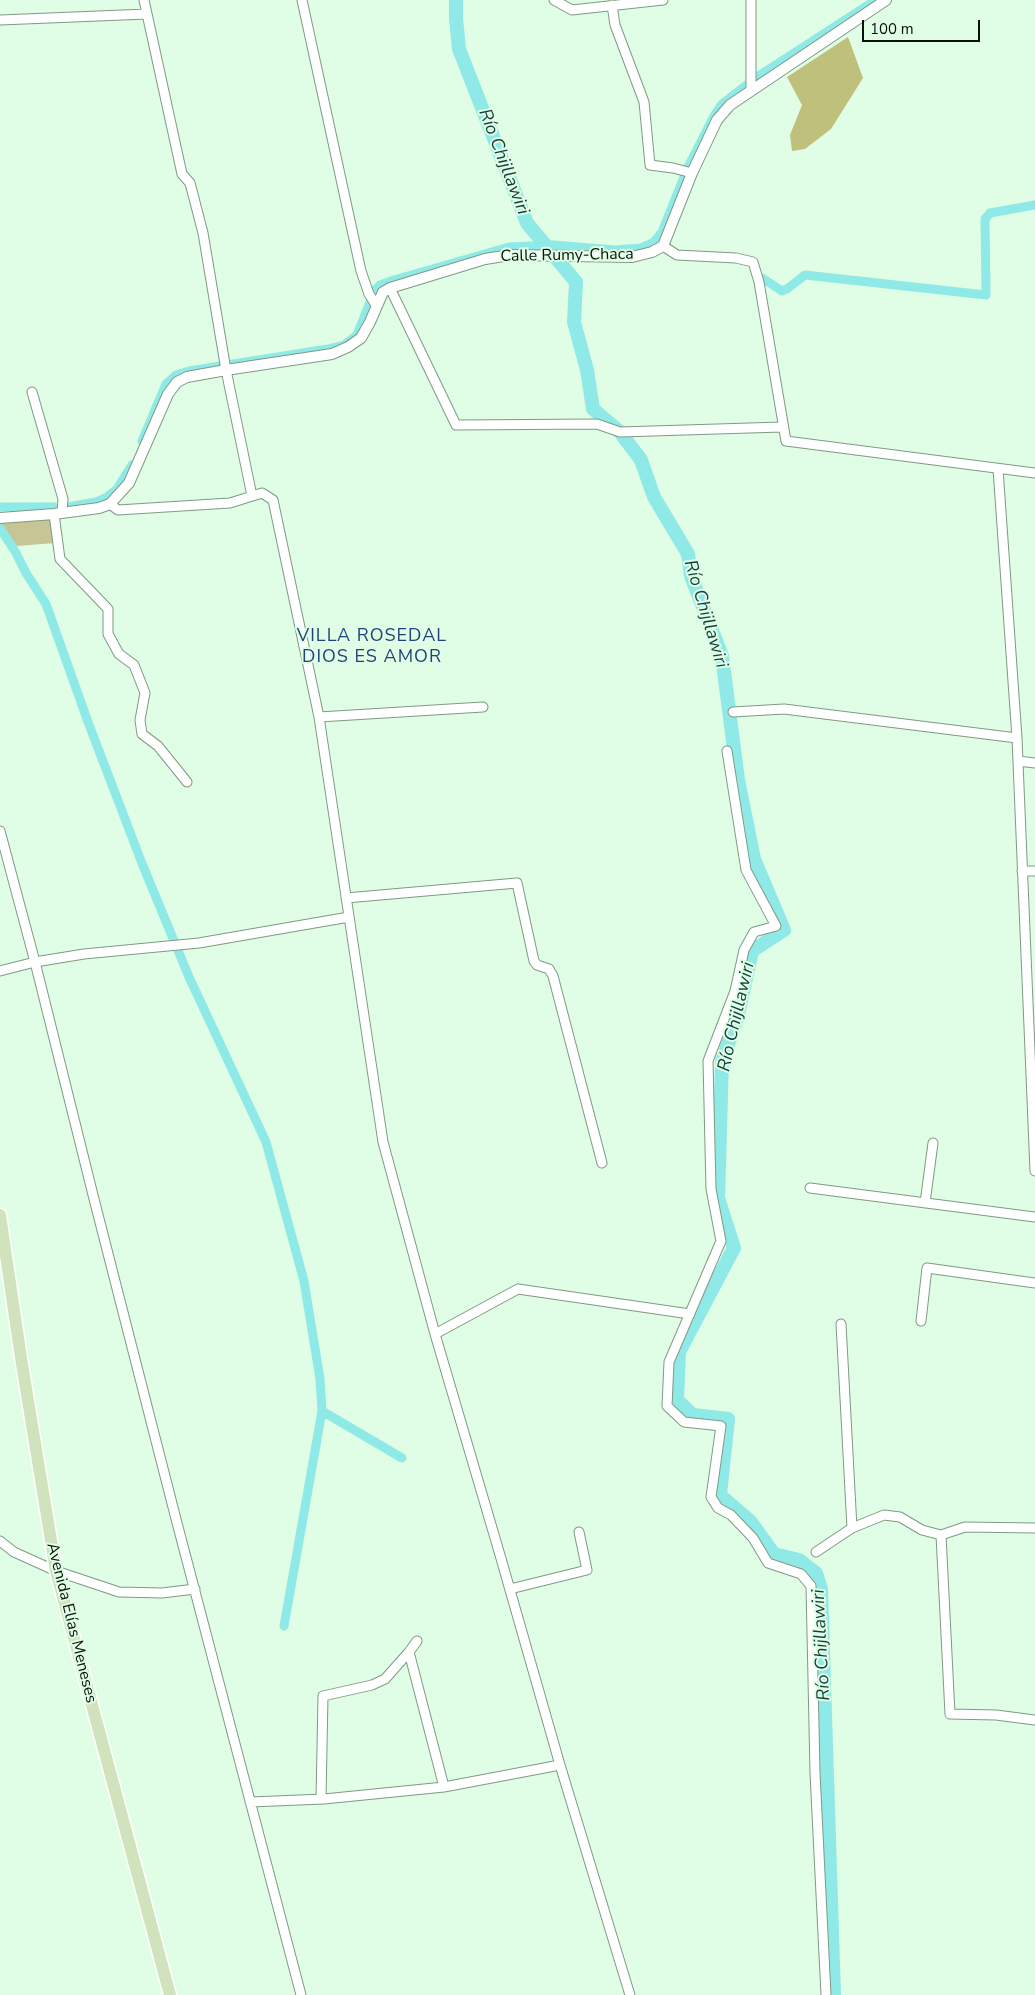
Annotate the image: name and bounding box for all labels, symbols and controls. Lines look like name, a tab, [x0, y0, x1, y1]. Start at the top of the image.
scale bar	[865, 10, 982, 42]
text: 100 m	[870, 19, 914, 39]
water label: Río Chijllawiri	[473, 106, 533, 218]
street label: Calle Rumy-Chaca	[500, 245, 634, 267]
water label: Río Chijllawiri	[678, 557, 732, 671]
district label: VILLA ROSEDAL DIOS ES AMOR	[295, 626, 449, 669]
water label: Río Chijllawiri	[714, 960, 760, 1074]
street label: Avenida Elías Meneses	[42, 1541, 100, 1705]
water label: Río Chijllawiri	[808, 1589, 836, 1701]

